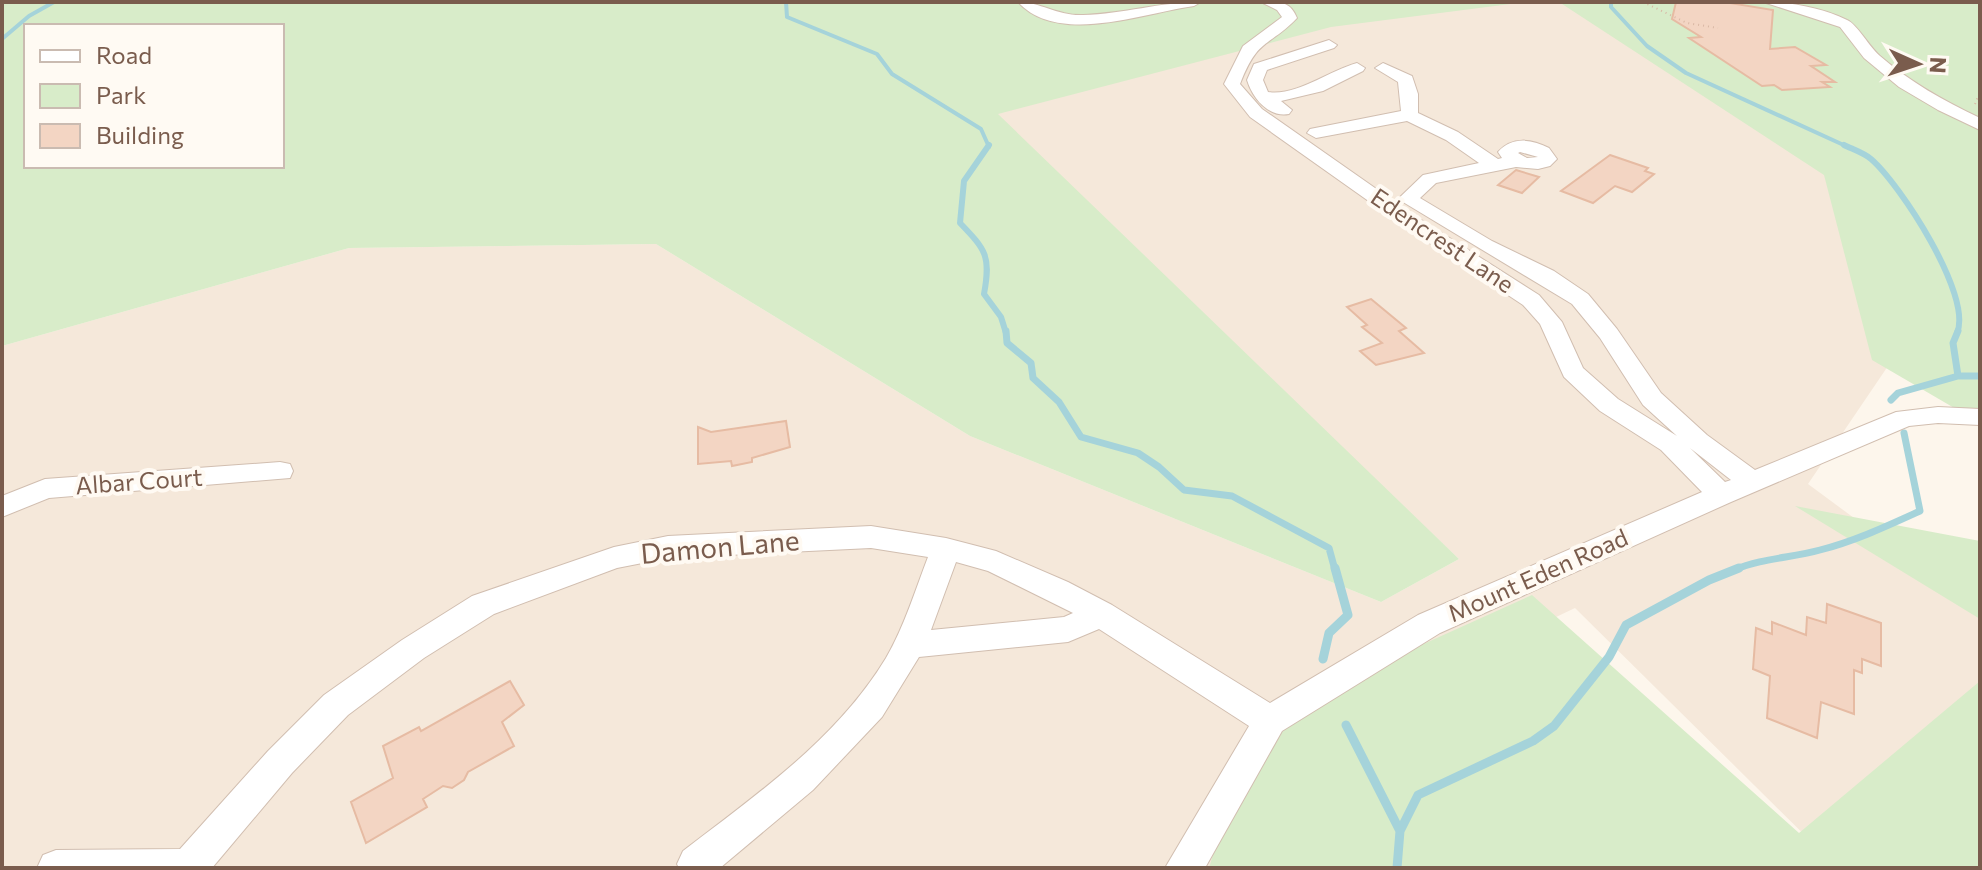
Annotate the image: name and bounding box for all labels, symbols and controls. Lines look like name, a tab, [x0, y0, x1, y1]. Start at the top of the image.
legend	[24, 24, 284, 168]
north arrow	[1878, 24, 1958, 104]
text: Road	[96, 40, 152, 69]
text: N	[1925, 56, 1952, 74]
text: Park	[96, 80, 146, 109]
text: Building	[96, 120, 184, 149]
street label: Edencrest Lane	[1366, 181, 1520, 298]
street label: Albar Court	[74, 462, 204, 499]
street label: Damon Lane	[639, 522, 801, 570]
street label: Mount Eden Road	[1443, 522, 1632, 627]

